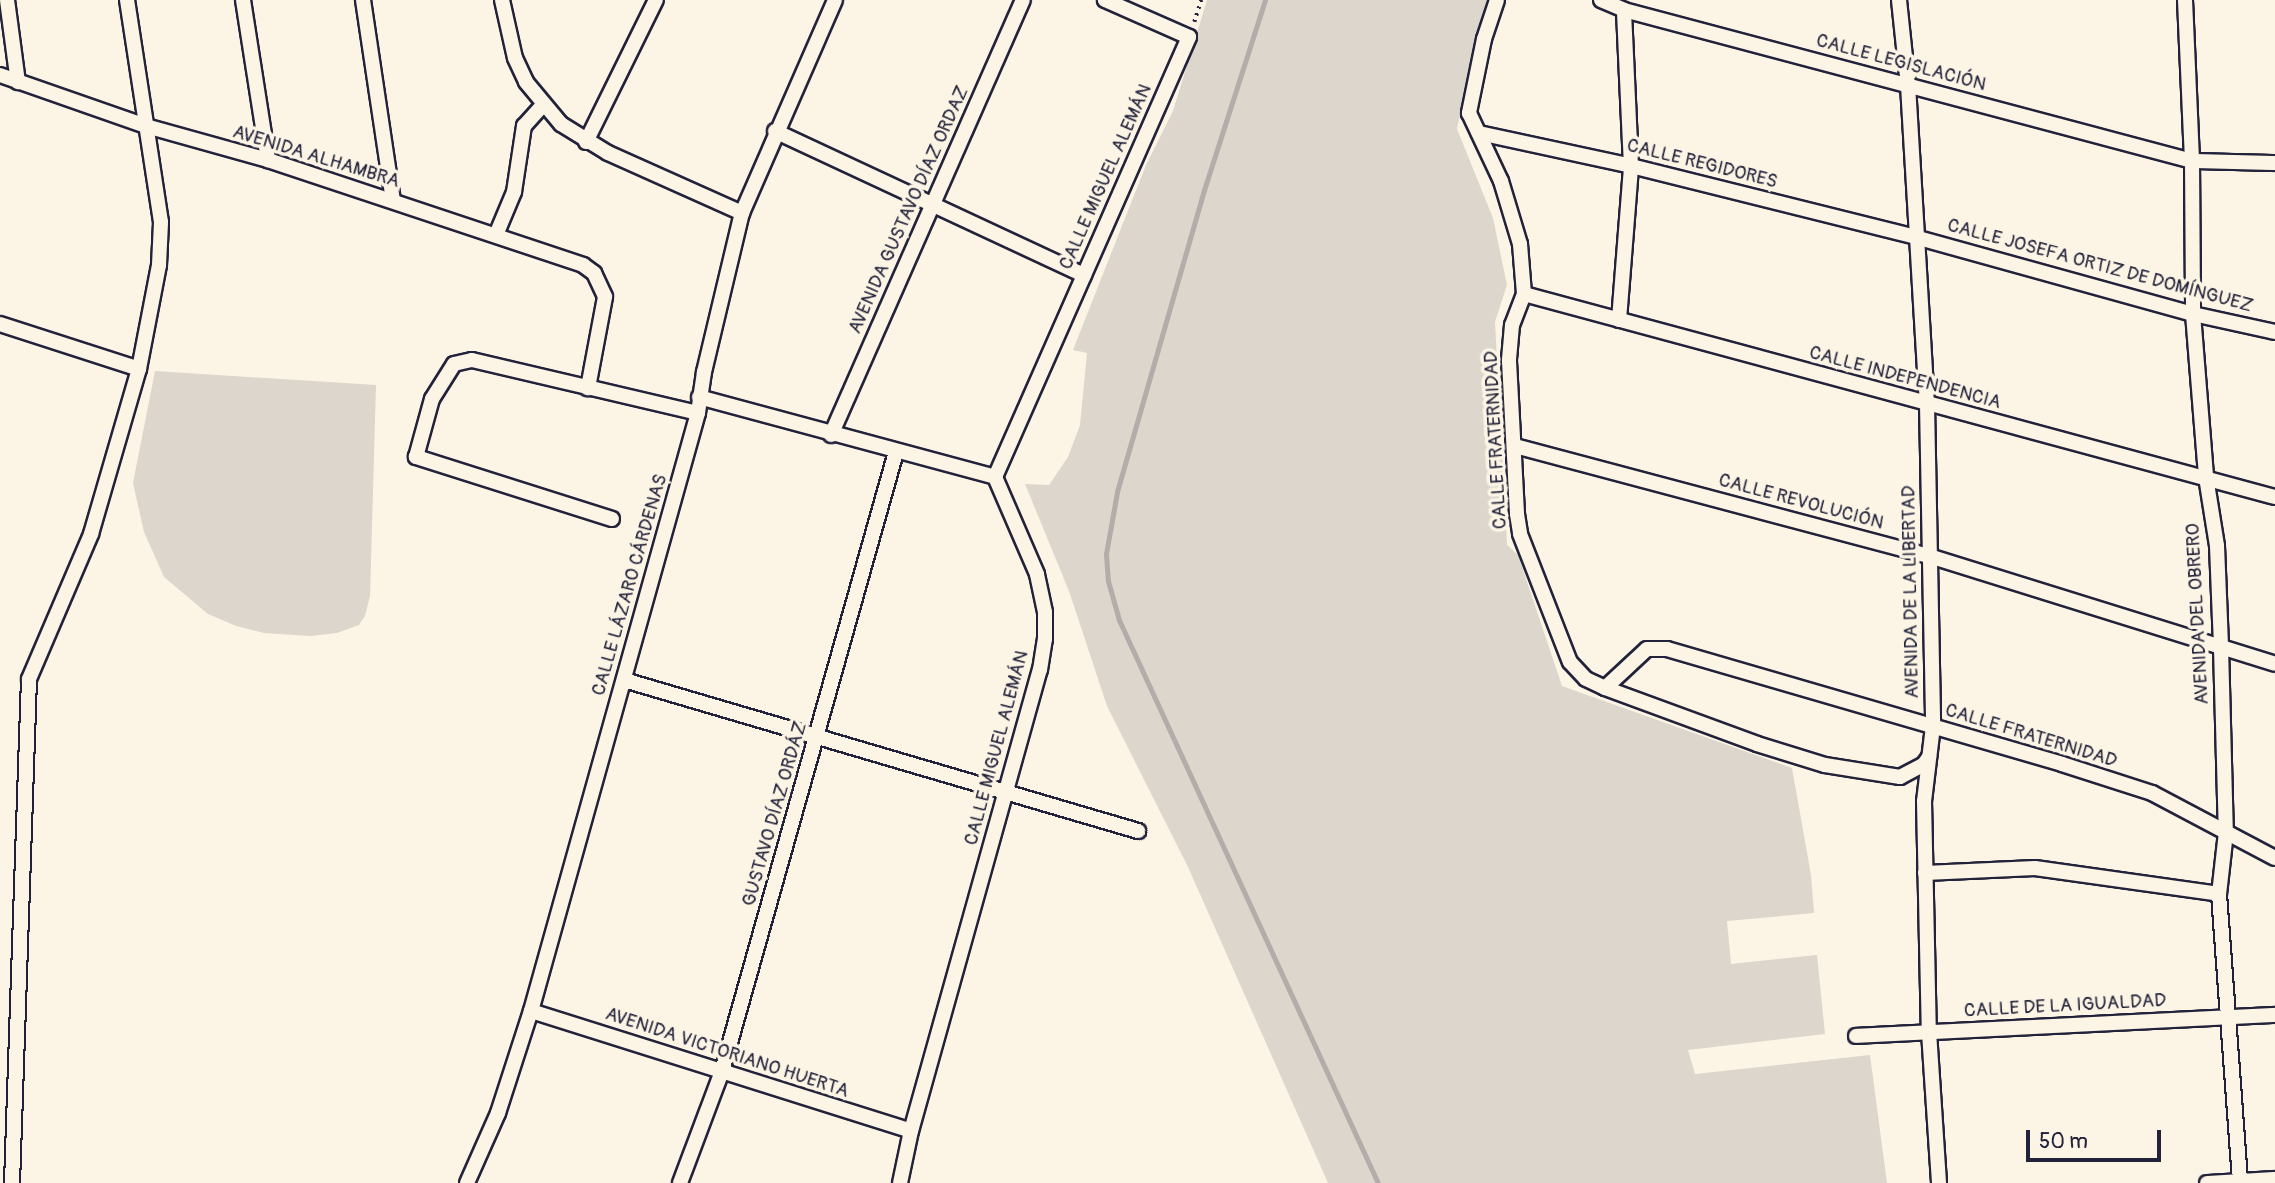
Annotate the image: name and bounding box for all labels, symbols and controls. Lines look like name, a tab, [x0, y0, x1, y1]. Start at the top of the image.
street label: CALLE LEGISLACIÓN	[1814, 29, 1988, 97]
street label: CALLE MIGUEL ALEMÁN	[1055, 81, 1157, 273]
street label: AVENIDA GUSTAVO DÍAZ ORDAZ	[844, 83, 974, 337]
street label: AVENIDA ALHAMBRA	[230, 121, 402, 193]
street label: CALLE REGIDORES	[1624, 134, 1780, 194]
street label: CALLE JOSEFA ORTIZ DE DOMÍNGUEZ	[1945, 214, 2255, 318]
street label: CALLE INDEPENDENCIA	[1807, 341, 2003, 415]
street label: CALLE FRATERNIDAD	[1480, 350, 1512, 530]
street label: CALLE REVOLUCIÓN	[1716, 469, 1886, 535]
street label: CALLE LÁZARO CÁRDENAS	[587, 472, 673, 698]
street label: AVENIDA DE LA LIBERTAD	[1898, 485, 1924, 699]
street label: AVENIDA DEL OBRERO	[2182, 523, 2214, 705]
street label: CALLE MIGUEL ALEMÁN	[960, 648, 1034, 848]
street label: CALLE FRATERNIDAD	[1942, 699, 2120, 773]
street label: GUSTAVO DÍAZ ORDÁZ	[738, 719, 812, 909]
street label: CALLE DE LA IGUALDAD	[1963, 989, 2167, 1023]
street label: AVENIDA VICTORIANO HUERTA	[602, 1003, 852, 1103]
scale bar	[2030, 1116, 2165, 1160]
text: 50 m	[2039, 1128, 2088, 1155]

